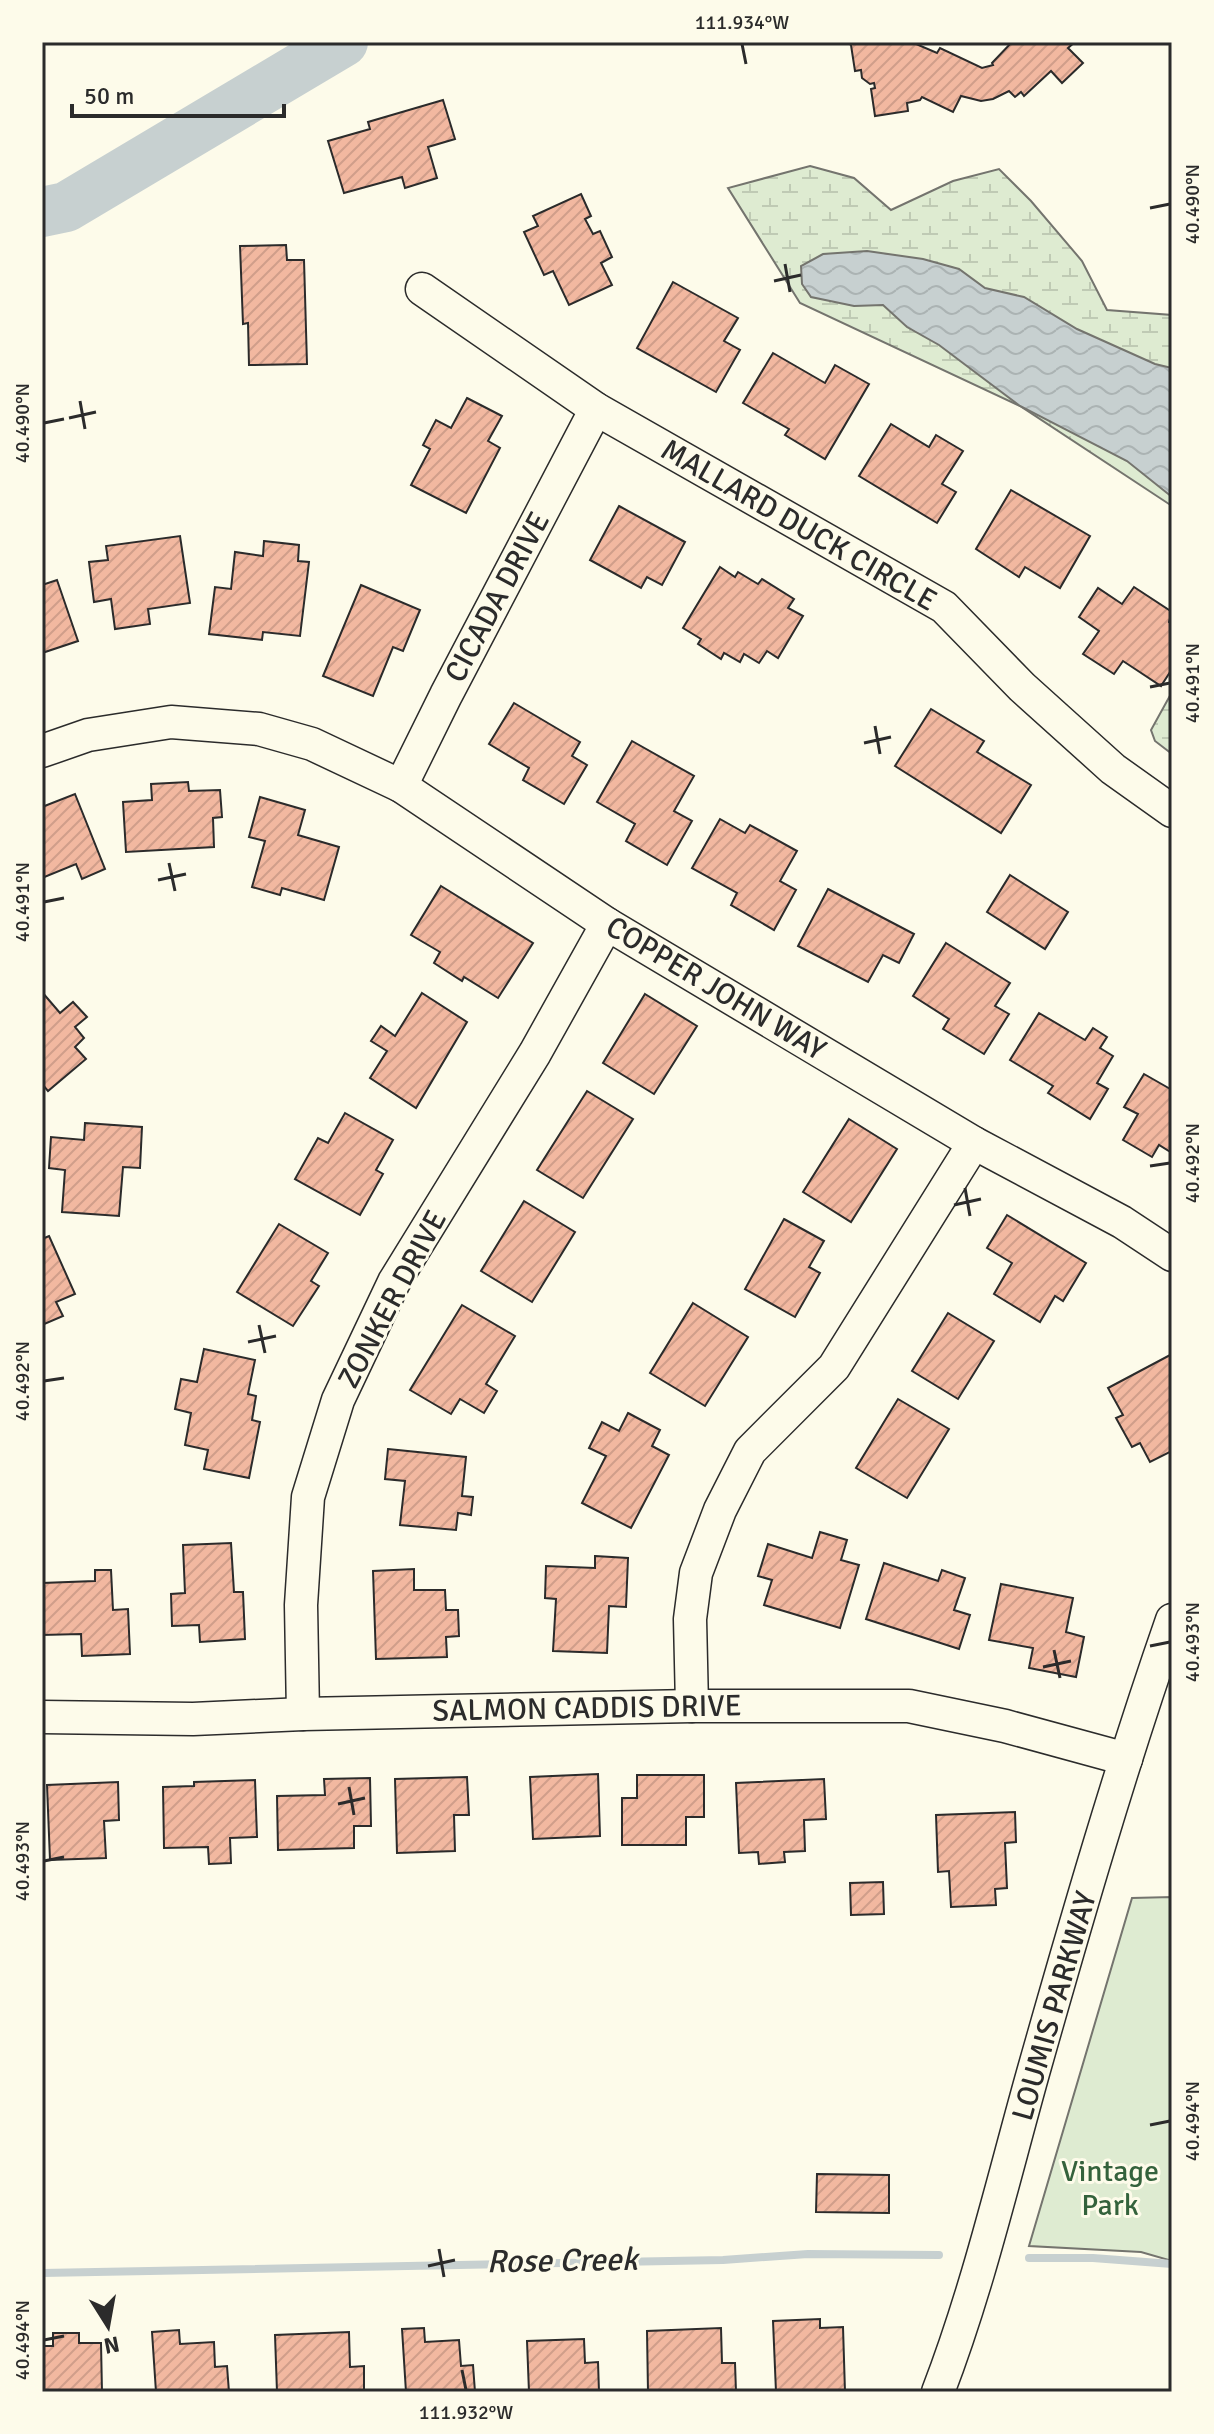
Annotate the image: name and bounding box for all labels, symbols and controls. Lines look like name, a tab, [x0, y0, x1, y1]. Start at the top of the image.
text: 111.934°W	[695, 10, 789, 35]
scale bar	[72, 68, 284, 118]
text: 50 m	[84, 81, 134, 111]
text: 40.490°N	[1180, 164, 1205, 244]
text: 40.490°N	[10, 383, 35, 463]
street label: MALLARD DUCK CIRCLE	[654, 431, 943, 620]
street label: CICADA DRIVE	[437, 506, 558, 689]
text: 40.491°N	[1180, 643, 1205, 723]
text: 40.491°N	[10, 862, 35, 942]
street label: COPPER JOHN WAY	[599, 908, 832, 1069]
text: 40.492°N	[1180, 1123, 1205, 1203]
street label: ZONKER DRIVE	[330, 1204, 455, 1395]
text: 40.492°N	[10, 1341, 35, 1421]
text: 40.493°N	[1180, 1602, 1205, 1682]
street label: SALMON CADDIS DRIVE	[432, 1687, 742, 1730]
text: 40.493°N	[10, 1821, 35, 1901]
street label: LOUMIS PARKWAY	[1004, 1887, 1105, 2125]
text: 40.494°N	[1180, 2081, 1205, 2161]
park label: Vintage Park	[1061, 2153, 1159, 2224]
water label: Rose Creek	[486, 2240, 641, 2281]
north arrow	[68, 2286, 148, 2366]
text: 40.494°N	[10, 2300, 35, 2380]
text: N	[102, 2330, 122, 2360]
text: 111.932°W	[419, 2400, 513, 2425]

